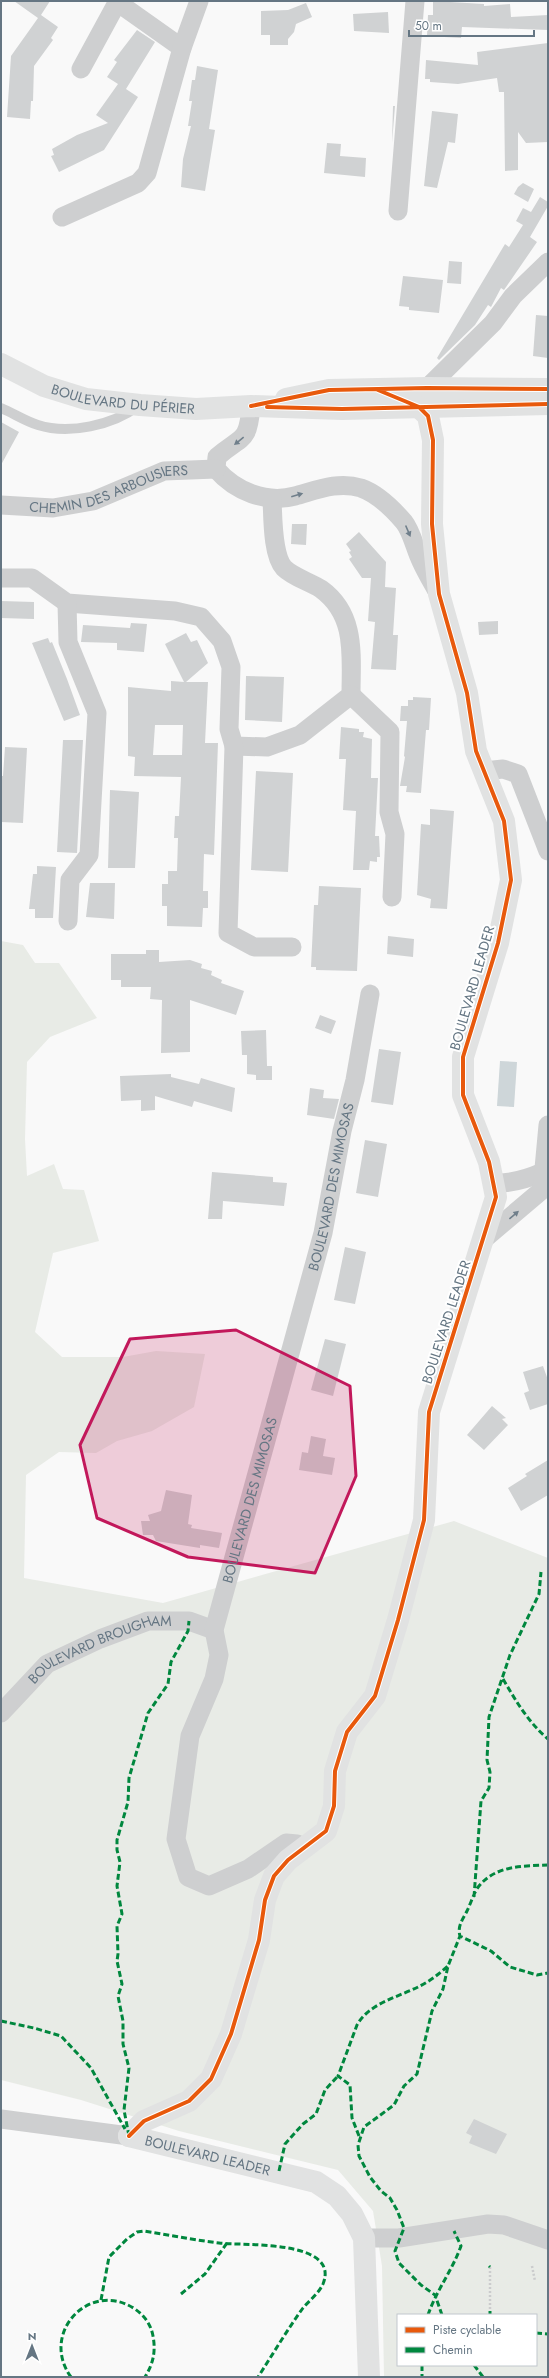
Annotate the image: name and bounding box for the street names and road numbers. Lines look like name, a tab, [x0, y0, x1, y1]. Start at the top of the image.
street label: BOULEVARD DU PÉRIER	[49, 379, 196, 419]
street label: CHEMIN DES ARBOUSIERS	[29, 460, 189, 518]
street label: BOULEVARD LEADER	[445, 923, 499, 1053]
street label: BOULEVARD DES MIMOSAS	[303, 1100, 359, 1273]
street label: BOULEVARD LEADER	[417, 1258, 475, 1386]
street label: BOULEVARD DES MIMOSAS	[217, 1415, 282, 1585]
street label: BOULEVARD BROUGHAM	[23, 1611, 172, 1688]
street label: BOULEVARD LEADER	[143, 2130, 273, 2180]

